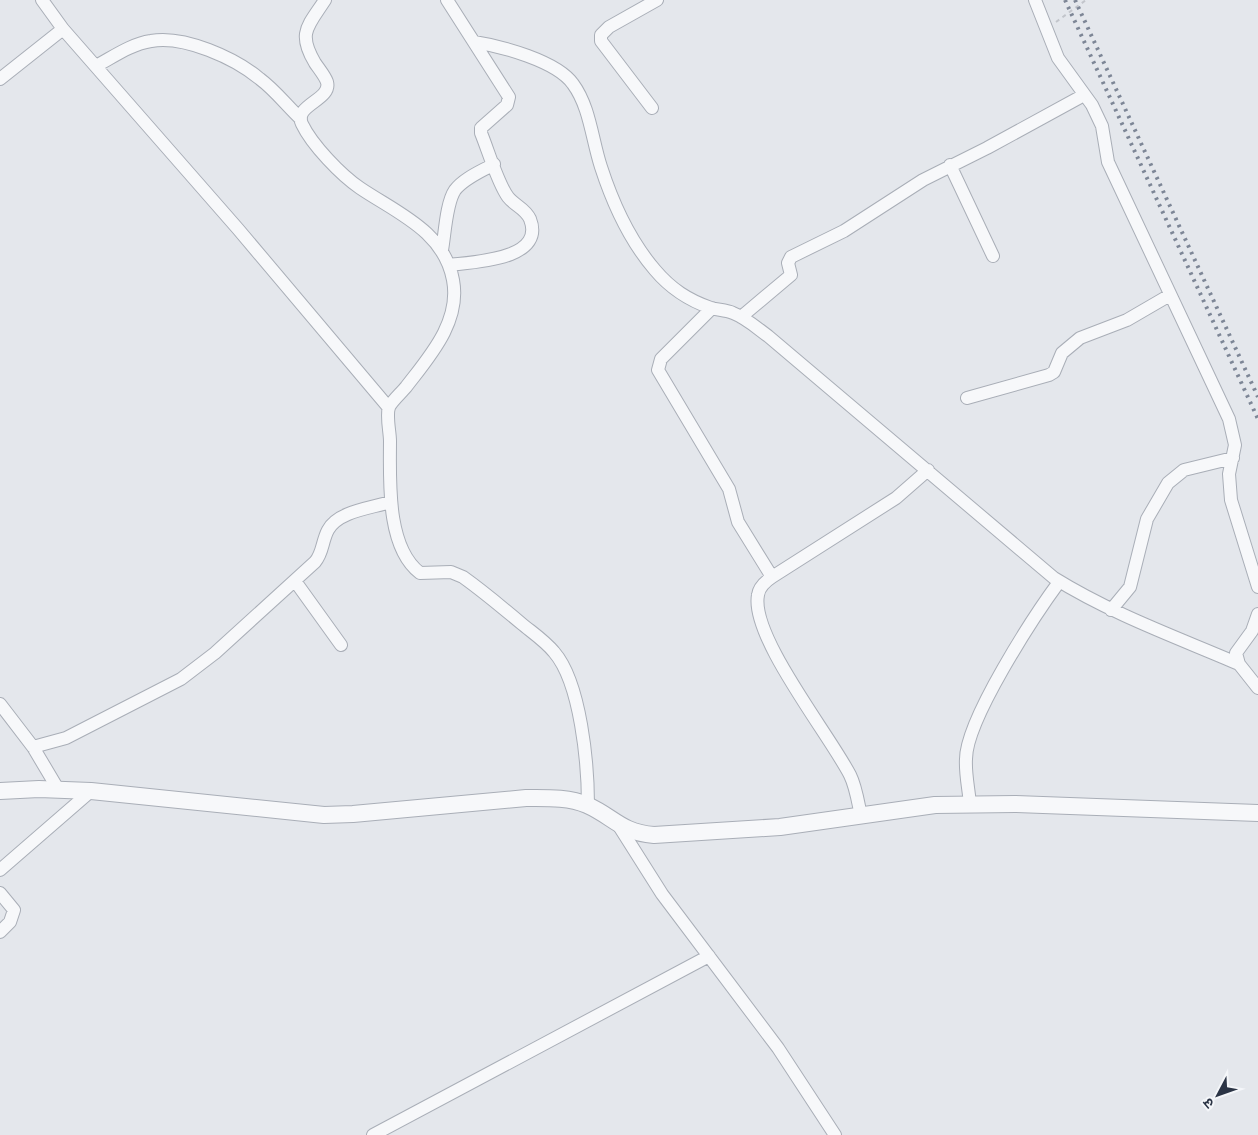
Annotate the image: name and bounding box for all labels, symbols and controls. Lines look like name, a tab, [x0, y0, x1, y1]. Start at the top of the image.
north arrow	[1193, 1070, 1243, 1120]
text: उ	[1198, 1094, 1218, 1113]

